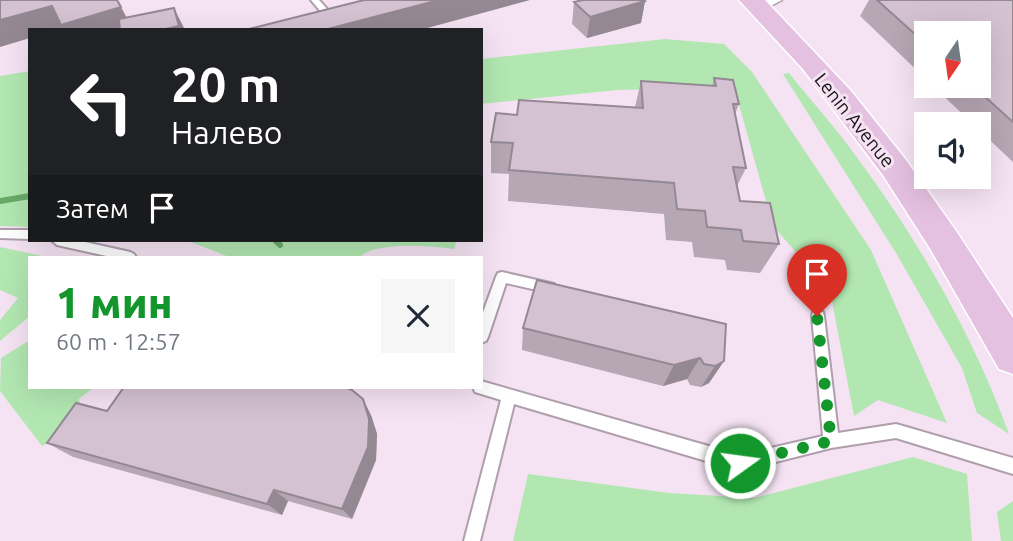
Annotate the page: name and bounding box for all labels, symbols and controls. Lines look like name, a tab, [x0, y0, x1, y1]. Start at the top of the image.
north arrow	[914, 21, 990, 98]
map controls	[914, 21, 991, 189]
icon: left	[56, 56, 147, 147]
text: 20 m	[171, 56, 280, 111]
street label: Lenin Avenue	[810, 68, 900, 172]
button: sound	[914, 112, 991, 189]
text: Налево	[171, 114, 283, 150]
icon: arrive	[143, 189, 181, 227]
text: Затем	[56, 194, 129, 223]
pin	[787, 244, 847, 316]
icon: arrive	[798, 255, 836, 293]
text: 1 мин	[56, 279, 173, 326]
button: close	[381, 279, 455, 353]
text: 60 m · 12:57	[56, 329, 181, 354]
position arrow	[703, 426, 777, 500]

